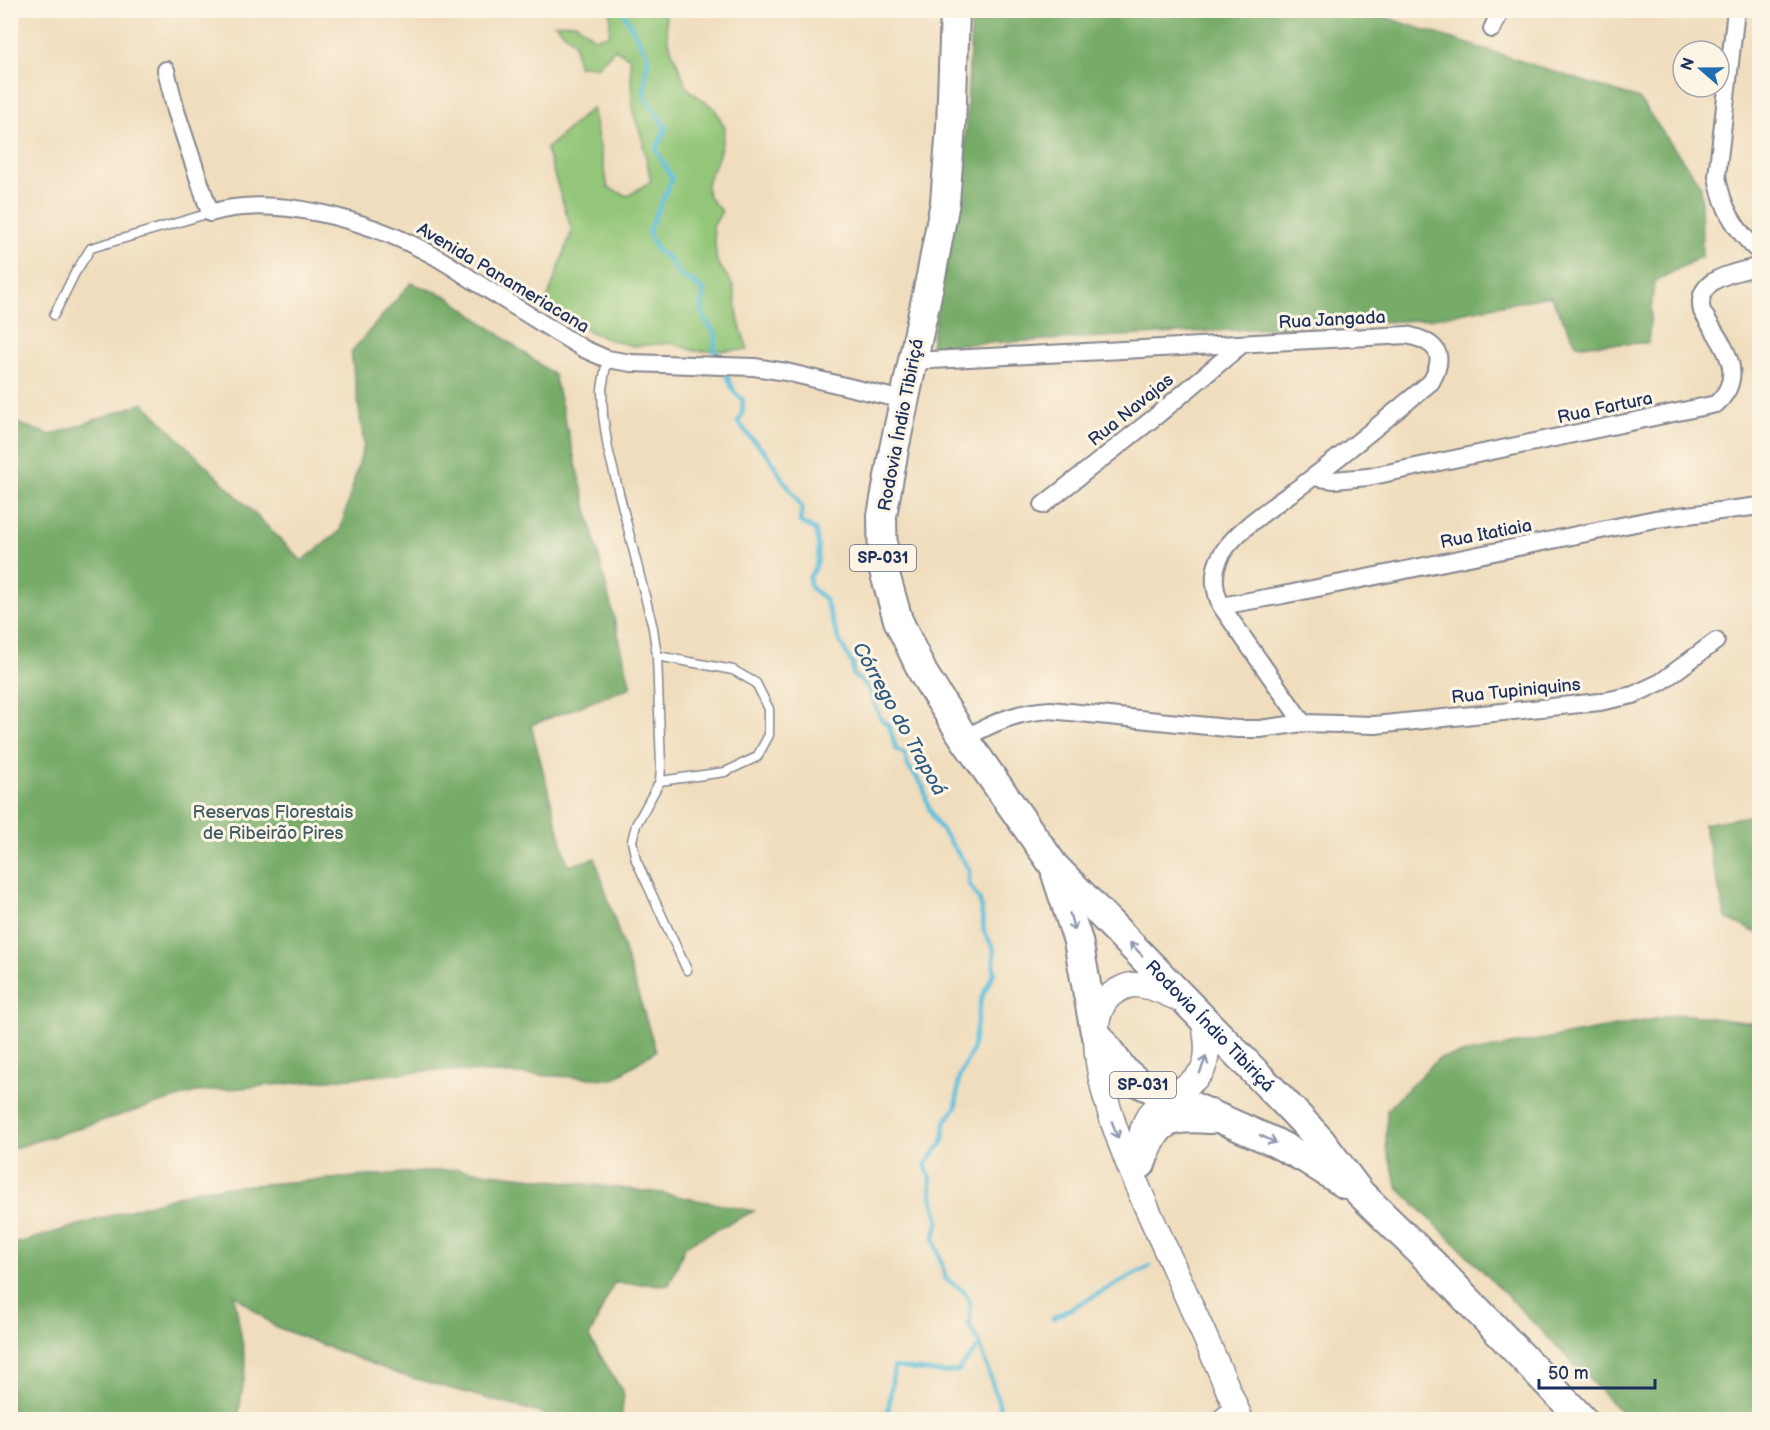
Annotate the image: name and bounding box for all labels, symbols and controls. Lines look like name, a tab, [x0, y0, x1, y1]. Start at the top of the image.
north arrow	[1671, 39, 1731, 99]
text: N	[1677, 55, 1699, 73]
street label: Avenida Panameriacana	[413, 218, 593, 338]
street label: Rua Jangada	[1278, 307, 1386, 333]
street label: Rodovia Índio Tibiriçá	[872, 337, 928, 513]
street label: Rua Navajas	[1084, 369, 1178, 451]
street label: Rua Fartura	[1556, 388, 1654, 428]
street label: Rua Itatiaia	[1438, 515, 1534, 553]
road number: SP-031	[850, 545, 916, 571]
water label: Córrego do Trapoá	[847, 638, 951, 800]
street label: Rua Tupiniquins	[1450, 674, 1582, 708]
park label: Reservas Florestais de Ribeirão Pires	[193, 802, 353, 844]
one-way arrow	[1067, 912, 1078, 931]
one-way arrow	[1129, 941, 1144, 956]
street label: Rodovia Índio Tibiriçá	[1141, 956, 1279, 1096]
one-way arrow	[1198, 1056, 1209, 1074]
road number: SP-031	[1110, 1072, 1176, 1098]
one-way arrow	[1111, 1120, 1122, 1139]
one-way arrow	[1258, 1134, 1276, 1146]
scale bar	[1539, 1352, 1654, 1390]
text: 50 m	[1548, 1363, 1589, 1384]

